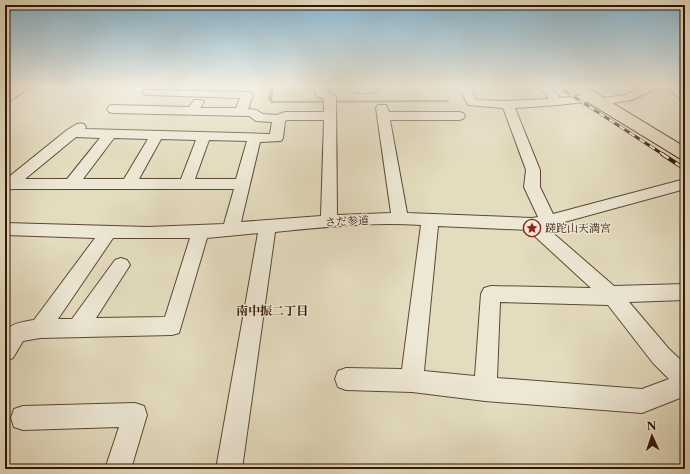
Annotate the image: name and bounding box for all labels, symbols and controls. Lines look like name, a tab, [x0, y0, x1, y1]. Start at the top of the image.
street label: さだ参道	[325, 213, 369, 229]
place icon: 蹉跎山天満宮	[522, 218, 542, 238]
place label: 蹉跎山天満宮	[545, 221, 611, 235]
district label: 南中振二丁目	[236, 303, 308, 318]
north arrow	[632, 416, 672, 456]
text: N	[646, 419, 657, 433]

